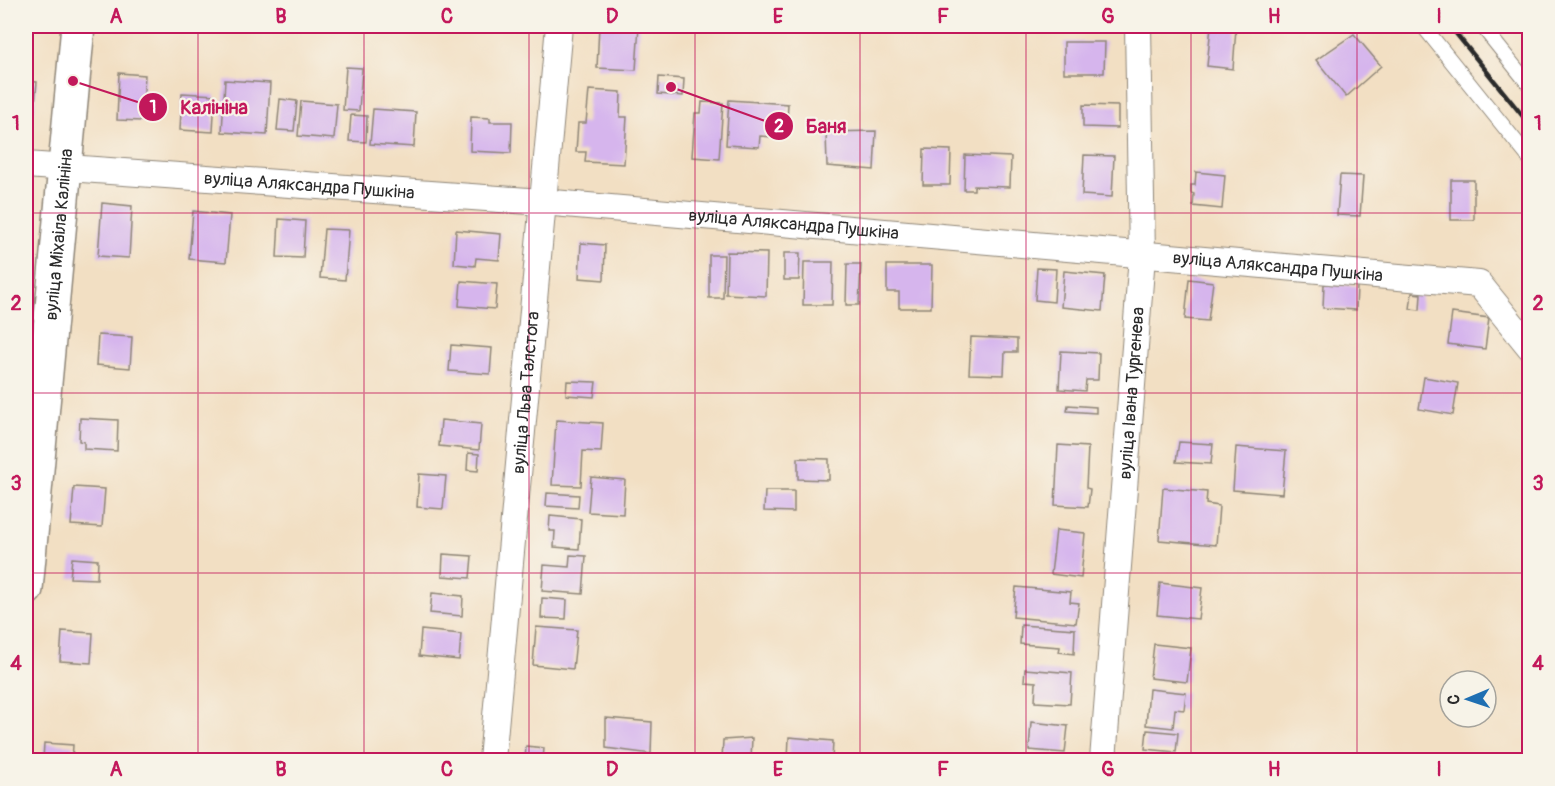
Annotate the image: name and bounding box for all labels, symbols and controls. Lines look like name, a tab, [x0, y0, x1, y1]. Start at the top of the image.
text: A	[110, 4, 123, 29]
text: B	[275, 4, 287, 29]
text: C	[441, 4, 453, 29]
text: D	[606, 4, 619, 29]
text: E	[773, 4, 784, 29]
text: F	[937, 4, 949, 29]
text: G	[1101, 4, 1115, 29]
text: H	[1268, 4, 1281, 29]
text: I	[1436, 4, 1442, 29]
callout: Калініна	[138, 88, 260, 126]
text: Калініна	[180, 95, 248, 120]
text: 1	[149, 96, 157, 119]
callout: Баня	[764, 107, 859, 145]
text: 1	[12, 111, 20, 136]
text: 1	[1534, 111, 1542, 136]
text: Баня	[806, 114, 846, 139]
text: 2	[774, 115, 784, 138]
street label: вуліца Міхаіла Калініна	[39, 148, 78, 321]
street label: вуліца Аляксандра Пушкіна	[203, 166, 415, 204]
street label: вуліца Аляксандра Пушкіна	[688, 203, 900, 245]
street label: вуліца Аляксандра Пушкіна	[1172, 246, 1384, 287]
text: 2	[10, 291, 22, 316]
text: 2	[1532, 291, 1544, 316]
street label: вуліца Івана Тургенева	[1113, 306, 1150, 480]
street label: вуліца Льва Талстога	[507, 310, 544, 475]
text: 3	[10, 471, 22, 496]
text: 3	[1532, 471, 1544, 496]
text: 4	[10, 651, 22, 676]
text: 4	[1532, 651, 1544, 676]
north arrow	[1438, 669, 1498, 729]
text: С	[1444, 694, 1464, 705]
text: A	[110, 757, 123, 782]
text: B	[275, 757, 287, 782]
text: C	[441, 757, 453, 782]
text: D	[606, 757, 619, 782]
text: E	[773, 757, 784, 782]
text: F	[937, 757, 949, 782]
text: G	[1101, 757, 1115, 782]
text: H	[1268, 757, 1281, 782]
text: I	[1436, 757, 1442, 782]

